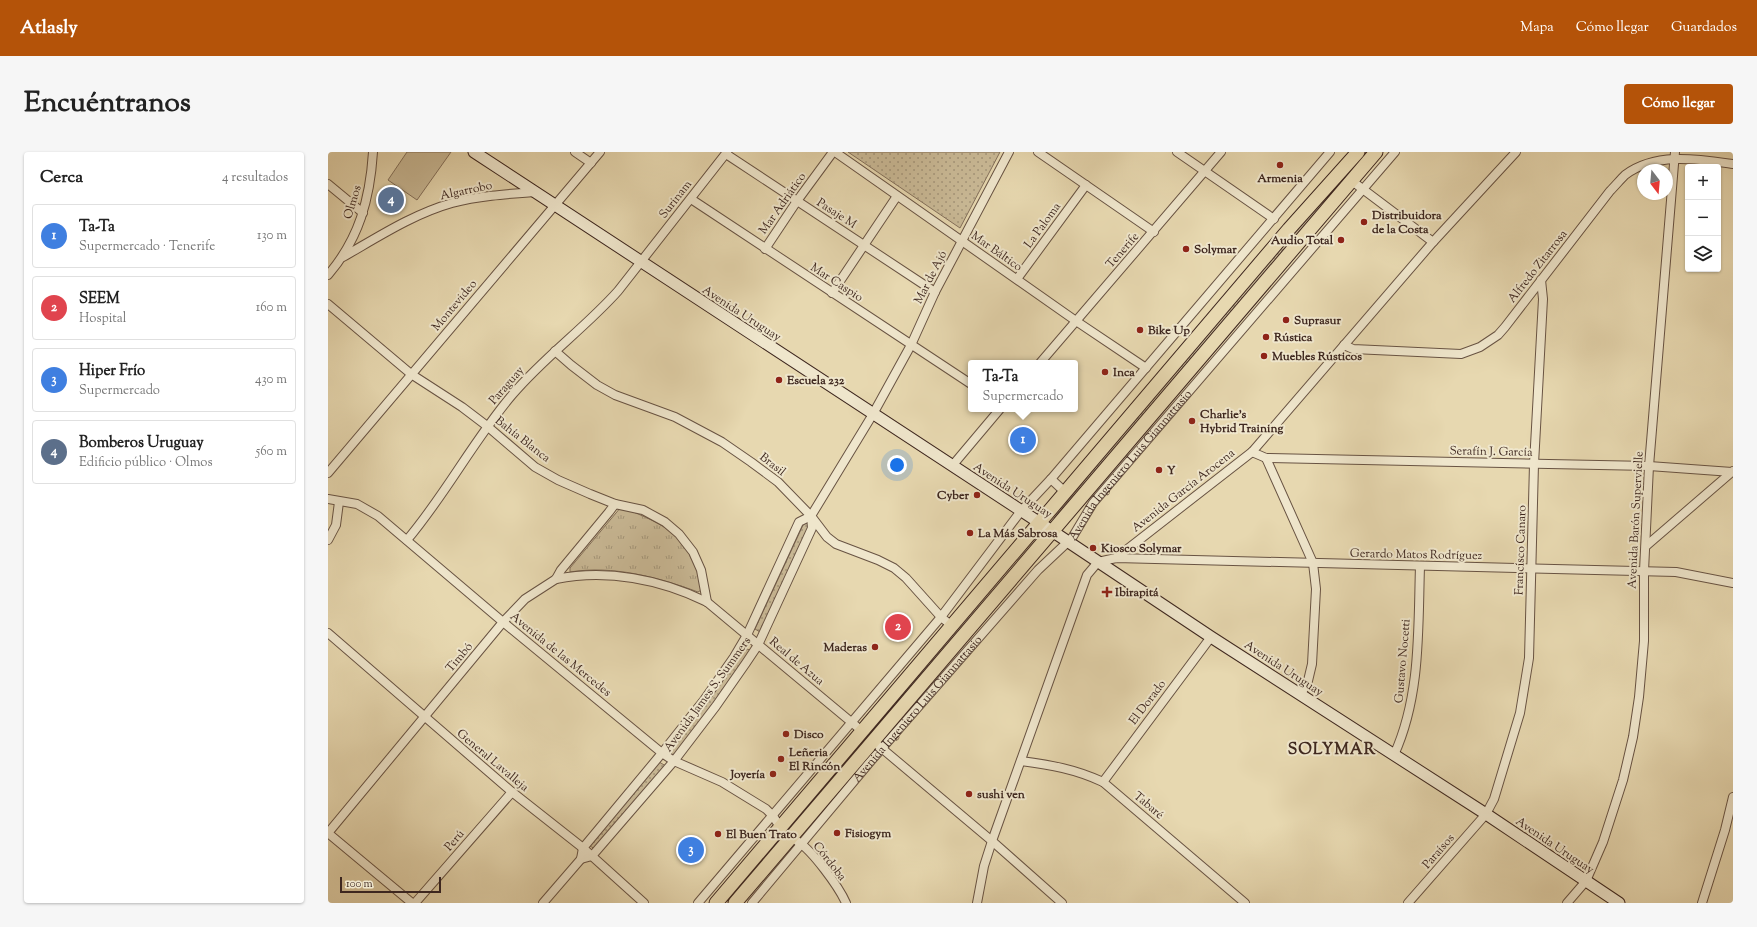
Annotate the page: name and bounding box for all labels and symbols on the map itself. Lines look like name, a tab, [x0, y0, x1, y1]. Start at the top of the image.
marker: Armenia	[1275, 160, 1285, 170]
north arrow	[1637, 164, 1673, 200]
street label: Mar Adriático	[755, 169, 811, 238]
place label: Armenia	[1256, 170, 1303, 188]
street label: Surinam	[655, 176, 697, 223]
street label: Algarrobo	[439, 177, 494, 205]
street label: Olmos	[339, 183, 367, 222]
pin: 4	[378, 185, 404, 215]
street label: Pasaje M	[813, 194, 860, 234]
street label: La Paloma	[1020, 199, 1066, 252]
place label: Distribuidora de la Costa	[1371, 207, 1442, 239]
marker: Distribuidora de la Costa	[1359, 217, 1369, 227]
street label: Alfredo Zitarrosa	[1503, 226, 1572, 307]
street label: Mar Báltico	[967, 227, 1026, 276]
street label: Tenerife	[1102, 228, 1144, 273]
place label: Audio Total	[1270, 232, 1334, 250]
marker: Audio Total	[1336, 235, 1346, 245]
place label: Solymar	[1194, 241, 1237, 259]
marker: Solymar	[1181, 244, 1191, 254]
street label: Mar de Ajó	[910, 247, 952, 307]
street label: Mar Caspio	[806, 259, 867, 307]
street label: Montevideo	[428, 276, 482, 335]
street label: Avenida Uruguay	[698, 281, 785, 346]
place label: Suprasur	[1294, 312, 1341, 330]
marker: Suprasur	[1281, 315, 1291, 325]
place label: Bike Up	[1147, 322, 1190, 340]
marker: Bike Up	[1135, 325, 1145, 335]
place label: Rústica	[1273, 329, 1313, 347]
marker: Rústica	[1261, 332, 1271, 342]
place label: Muebles Rústicos	[1271, 348, 1362, 366]
marker: Muebles Rústicos	[1259, 351, 1269, 361]
street label: Paraguay	[485, 362, 529, 409]
place label: Inca	[1112, 364, 1135, 382]
marker: Inca	[1100, 367, 1110, 377]
place label: Escuela 232	[786, 372, 845, 390]
marker: Escuela 232	[774, 375, 784, 385]
street label: Avenida Ingeniero Luis Giannattasio	[1064, 386, 1197, 544]
place label: Charlie's Hybrid Training	[1199, 406, 1283, 438]
street label: Bahía Blanca	[491, 412, 554, 467]
marker: Charlie's Hybrid Training	[1187, 416, 1197, 426]
pin: 1	[1010, 425, 1036, 455]
street label: Serafín J. García	[1449, 442, 1533, 462]
street label: Avenida García Arocena	[1128, 444, 1239, 537]
street label: Brasil	[755, 449, 790, 481]
street label: Avenida Barón Supervielle	[1623, 450, 1649, 589]
your location	[887, 455, 907, 475]
street label: Avenida Uruguay	[969, 458, 1056, 523]
place label: Y	[1166, 462, 1176, 480]
marker: Y	[1154, 465, 1164, 475]
place label: Cyber	[937, 487, 969, 505]
marker: Cyber	[972, 490, 982, 500]
street label: Francisco Canaro	[1510, 504, 1532, 595]
place label: La Más Sabrosa	[977, 525, 1058, 543]
marker: La Más Sabrosa	[965, 528, 975, 538]
place label: Kiosco Solymar	[1100, 540, 1182, 558]
marker: Kiosco Solymar	[1088, 543, 1098, 553]
street label: Gerardo Matos Rodríguez	[1350, 545, 1483, 565]
place label: Ibirapitá	[1114, 584, 1159, 602]
marker: Ibirapitá	[1102, 587, 1112, 597]
street label: Avenida de las Mercedes	[506, 608, 615, 702]
pin: 2	[885, 612, 911, 642]
street label: Gustavo Nocetti	[1390, 618, 1416, 704]
street label: Avenida Ingeniero Luis Giannattasio	[849, 631, 987, 787]
street label: Avenida James S. Summers	[660, 633, 756, 756]
street label: Real de Azua	[765, 633, 828, 690]
street label: Avenida Uruguay	[1240, 636, 1327, 701]
street label: Timbó	[442, 638, 478, 677]
place label: Maderas	[823, 639, 867, 657]
marker: Maderas	[870, 642, 880, 652]
street label: El Dorado	[1125, 676, 1171, 729]
street label: General Lavalleja	[452, 725, 533, 797]
place label: Disco	[793, 726, 824, 744]
marker: Disco	[781, 729, 791, 739]
district label: SOLYMAR	[1288, 739, 1376, 762]
place label: Leñeria El Rincón	[788, 744, 841, 776]
marker: Leñeria El Rincón	[776, 754, 786, 764]
place label: Joyería	[730, 766, 765, 784]
marker: Joyería	[768, 769, 778, 779]
place label: sushi ven	[977, 786, 1026, 804]
street label: Tabaré	[1129, 788, 1168, 824]
marker: sushi ven	[964, 789, 974, 799]
street label: Avenida Uruguay	[1512, 813, 1597, 879]
place label: Fisiogym	[844, 825, 891, 843]
street label: Perú	[440, 826, 469, 855]
place label: El Buen Trato	[725, 826, 797, 844]
marker: Fisiogym	[832, 828, 842, 838]
marker: El Buen Trato	[713, 829, 723, 839]
street label: Paraísos	[1418, 830, 1459, 873]
pin: 3	[678, 835, 704, 865]
street label: Córdoba	[808, 838, 851, 885]
scale bar	[340, 875, 441, 894]

